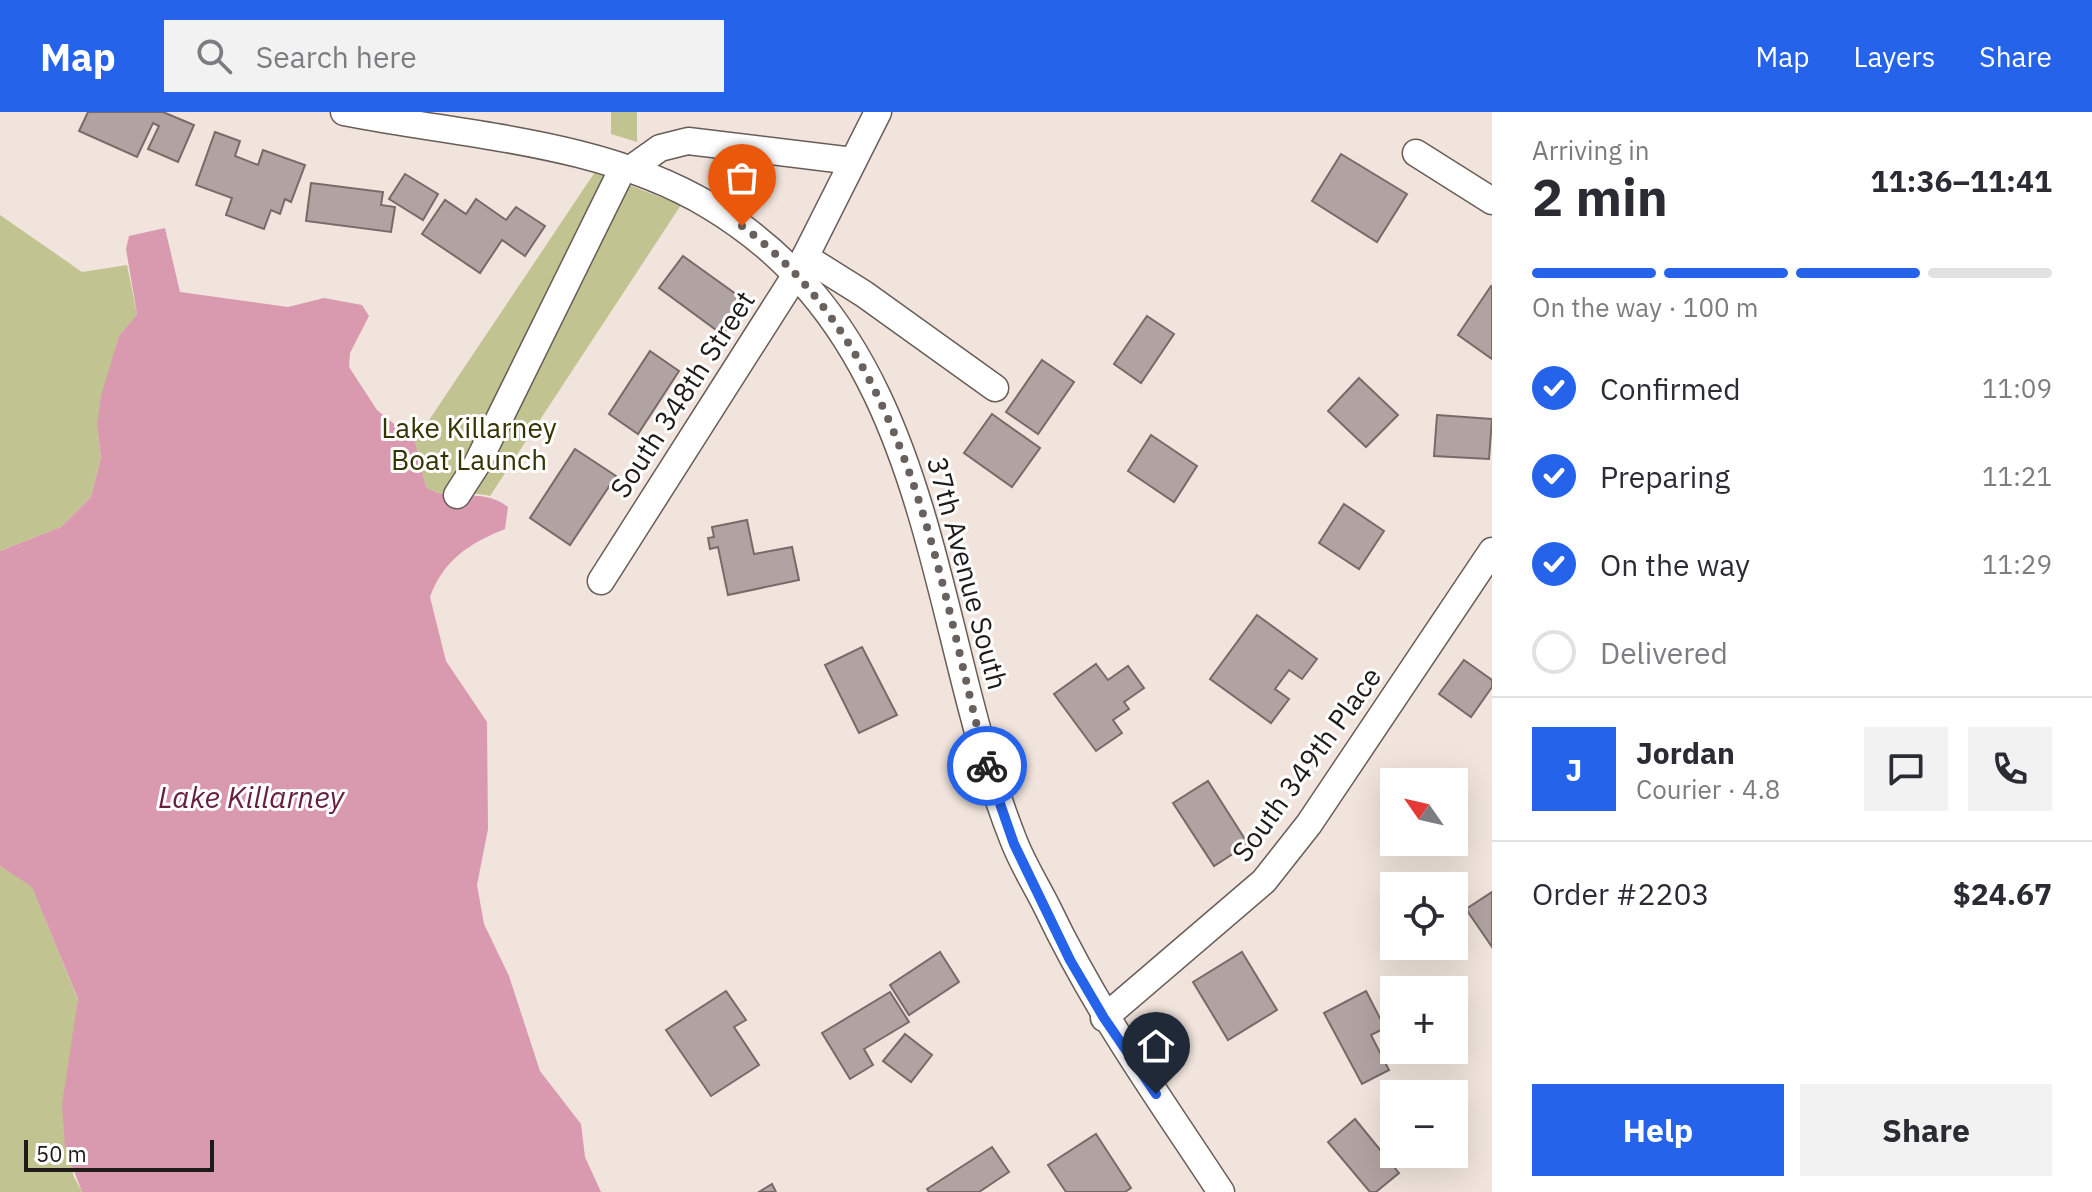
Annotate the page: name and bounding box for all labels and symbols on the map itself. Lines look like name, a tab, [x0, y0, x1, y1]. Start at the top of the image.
pin	[708, 144, 776, 226]
street label: South 348th Street	[601, 283, 763, 505]
park label: Lake Killarney Boat Launch	[381, 409, 557, 478]
street label: 37th Avenue South	[919, 452, 1017, 694]
street label: South 349th Place	[1223, 659, 1389, 869]
courier	[947, 726, 1027, 806]
north arrow	[1380, 768, 1468, 856]
water label: Lake Killarney	[158, 777, 345, 816]
pin	[1122, 1012, 1190, 1094]
scale bar	[24, 1136, 214, 1172]

